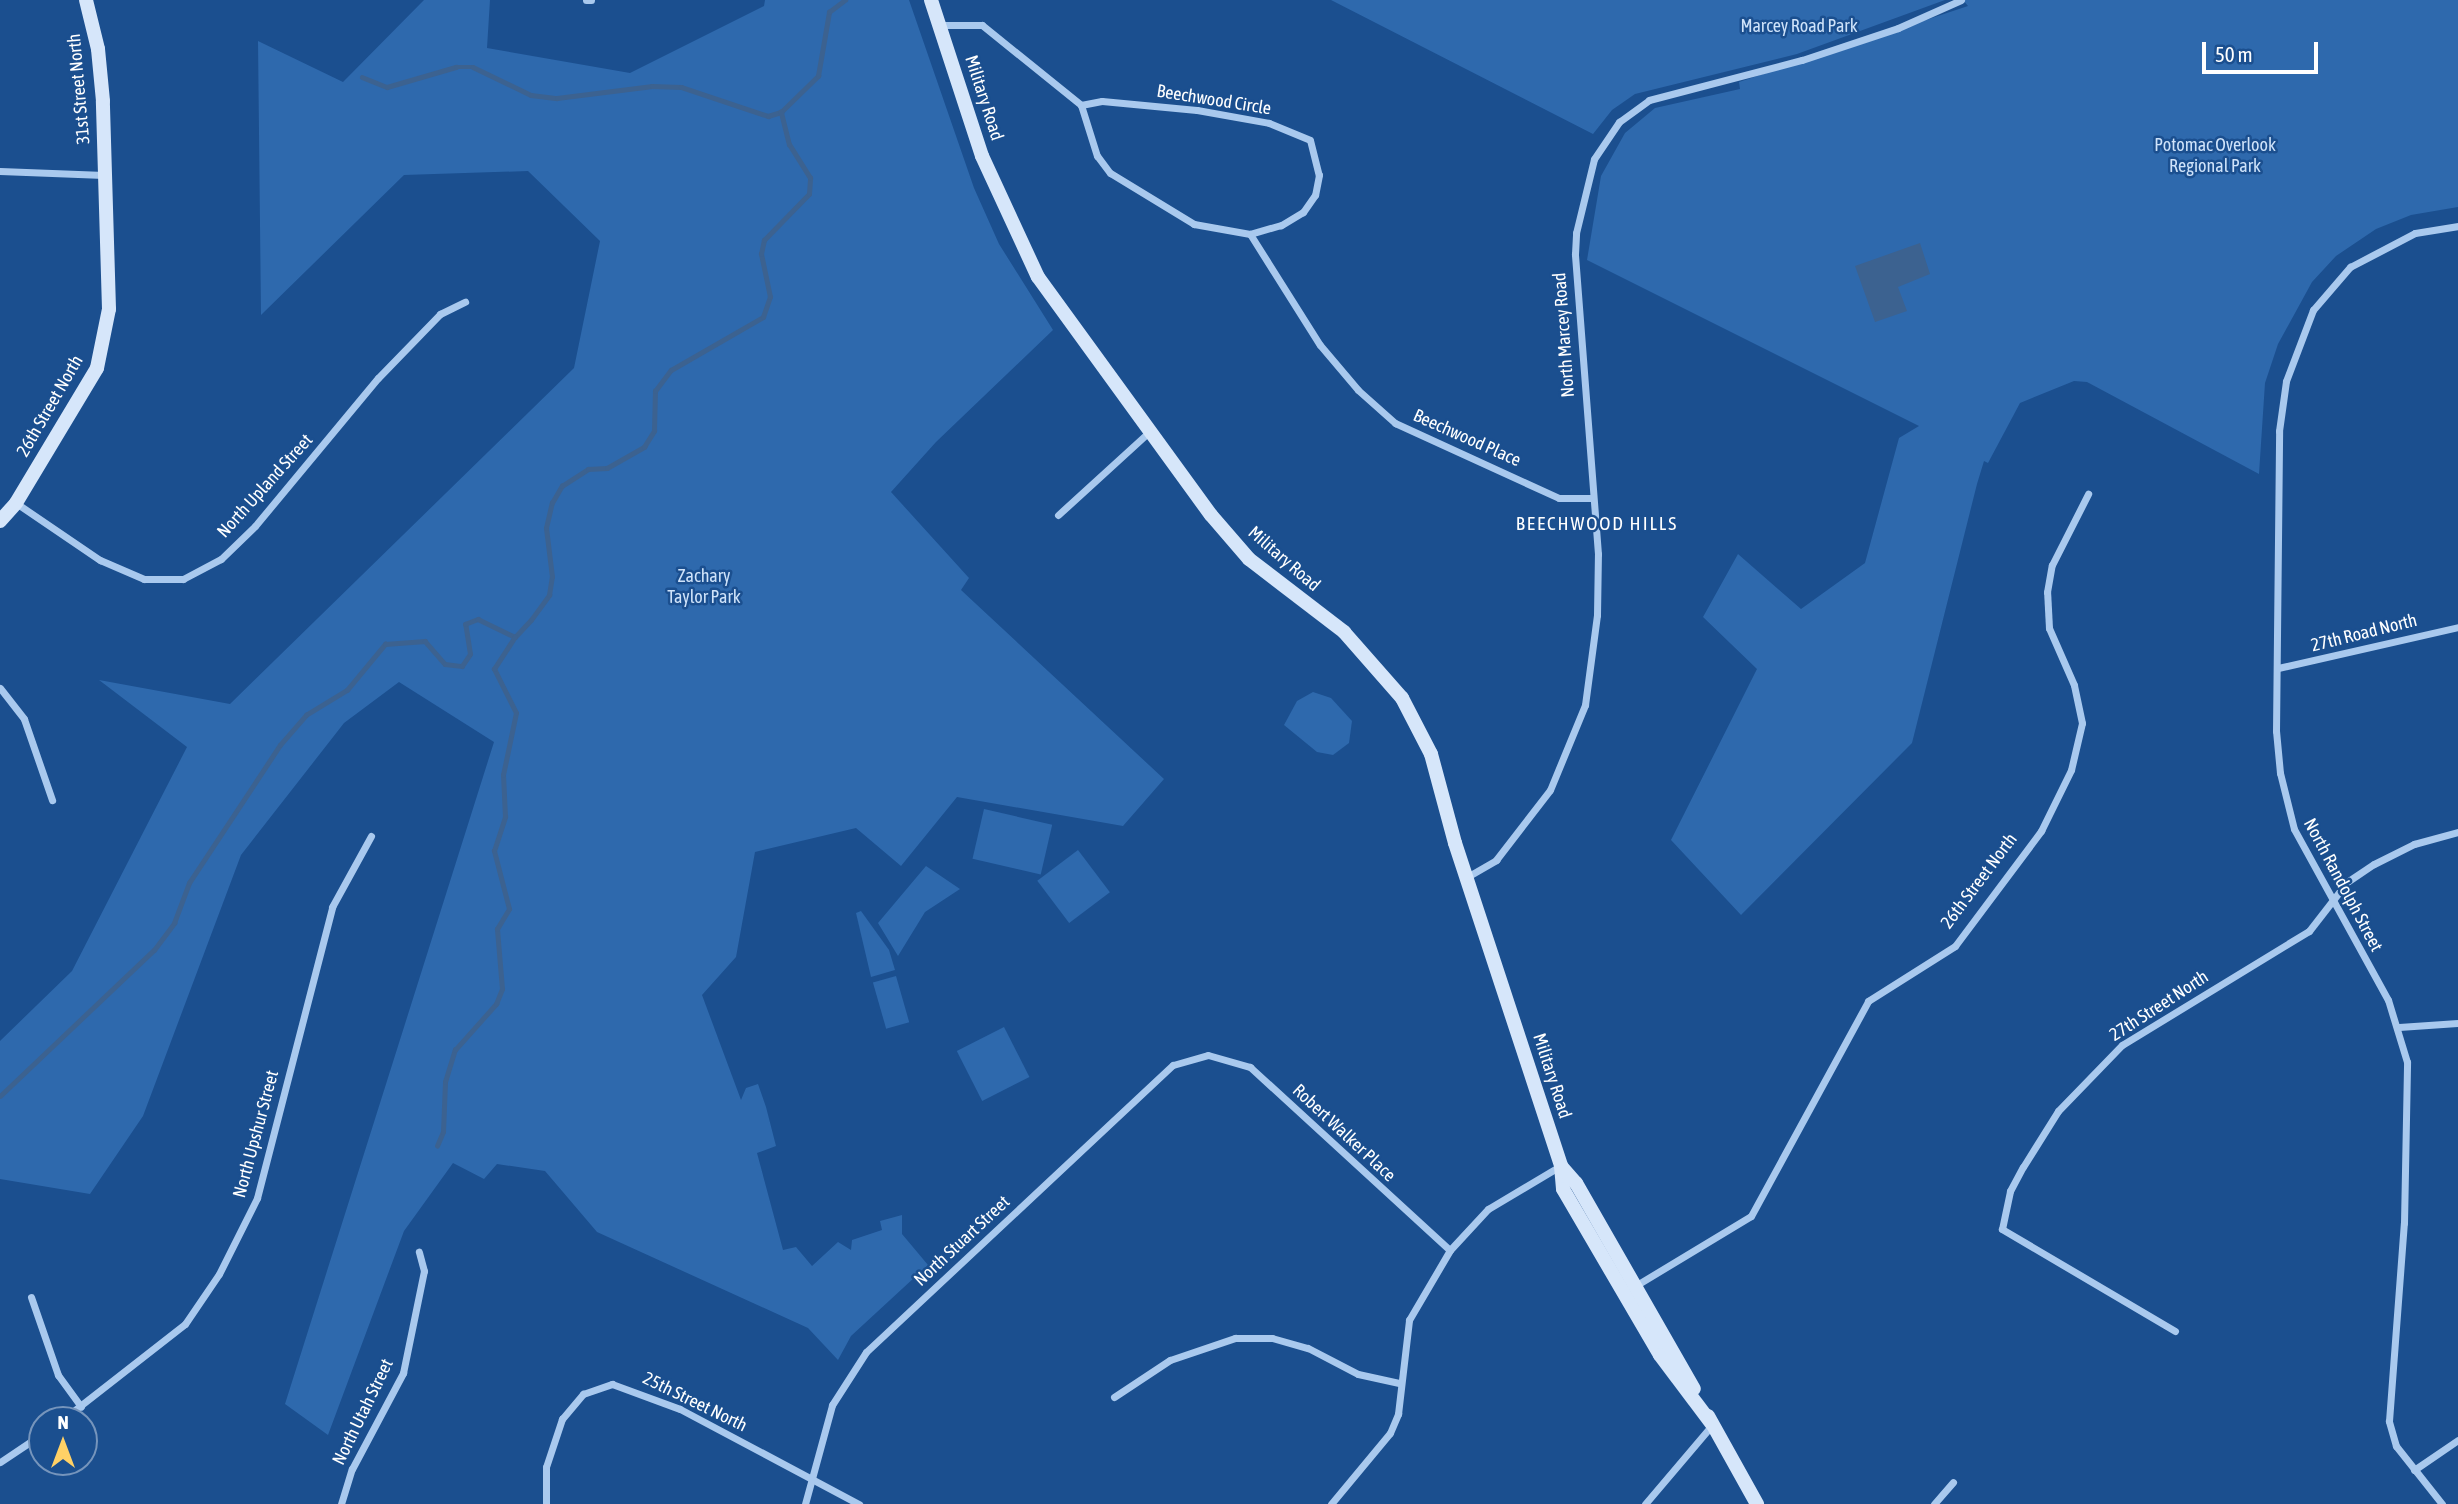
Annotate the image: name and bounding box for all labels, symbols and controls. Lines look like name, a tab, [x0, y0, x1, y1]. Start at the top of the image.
park label: Marcey Road Park	[1740, 15, 1858, 37]
scale bar	[2206, 28, 2322, 72]
street label: 31st Street North	[63, 33, 95, 145]
text: 50 m	[2215, 42, 2253, 66]
street label: Military Road	[960, 53, 1008, 143]
street label: Beechwood Circle	[1155, 80, 1273, 120]
park label: Potomac Overlook Regional Park	[2154, 135, 2276, 178]
street label: North Marcey Road	[1549, 272, 1579, 398]
street label: 26th Street North	[12, 352, 88, 460]
street label: Beechwood Place	[1410, 405, 1524, 471]
street label: North Upland Street	[213, 430, 317, 542]
district label: BEECHWOOD HILLS	[1518, 513, 1676, 535]
street label: Military Road	[1244, 522, 1324, 596]
park label: Zachary Taylor Park	[667, 566, 741, 608]
street label: 27th Road North	[2309, 609, 2419, 657]
street label: North Randolph Street	[2299, 815, 2387, 955]
street label: 26th Street North	[1936, 829, 2022, 933]
street label: 27th Street North	[2106, 966, 2212, 1046]
street label: Military Road	[1528, 1031, 1576, 1121]
street label: North Upshur Street	[229, 1068, 283, 1200]
street label: Robert Walker Place	[1288, 1080, 1400, 1186]
street label: North Stuart Street	[910, 1191, 1014, 1291]
street label: North Utah Street	[328, 1355, 398, 1469]
street label: 25th Street North	[639, 1367, 751, 1437]
north arrow	[28, 1406, 98, 1476]
text: N	[57, 1411, 69, 1433]

